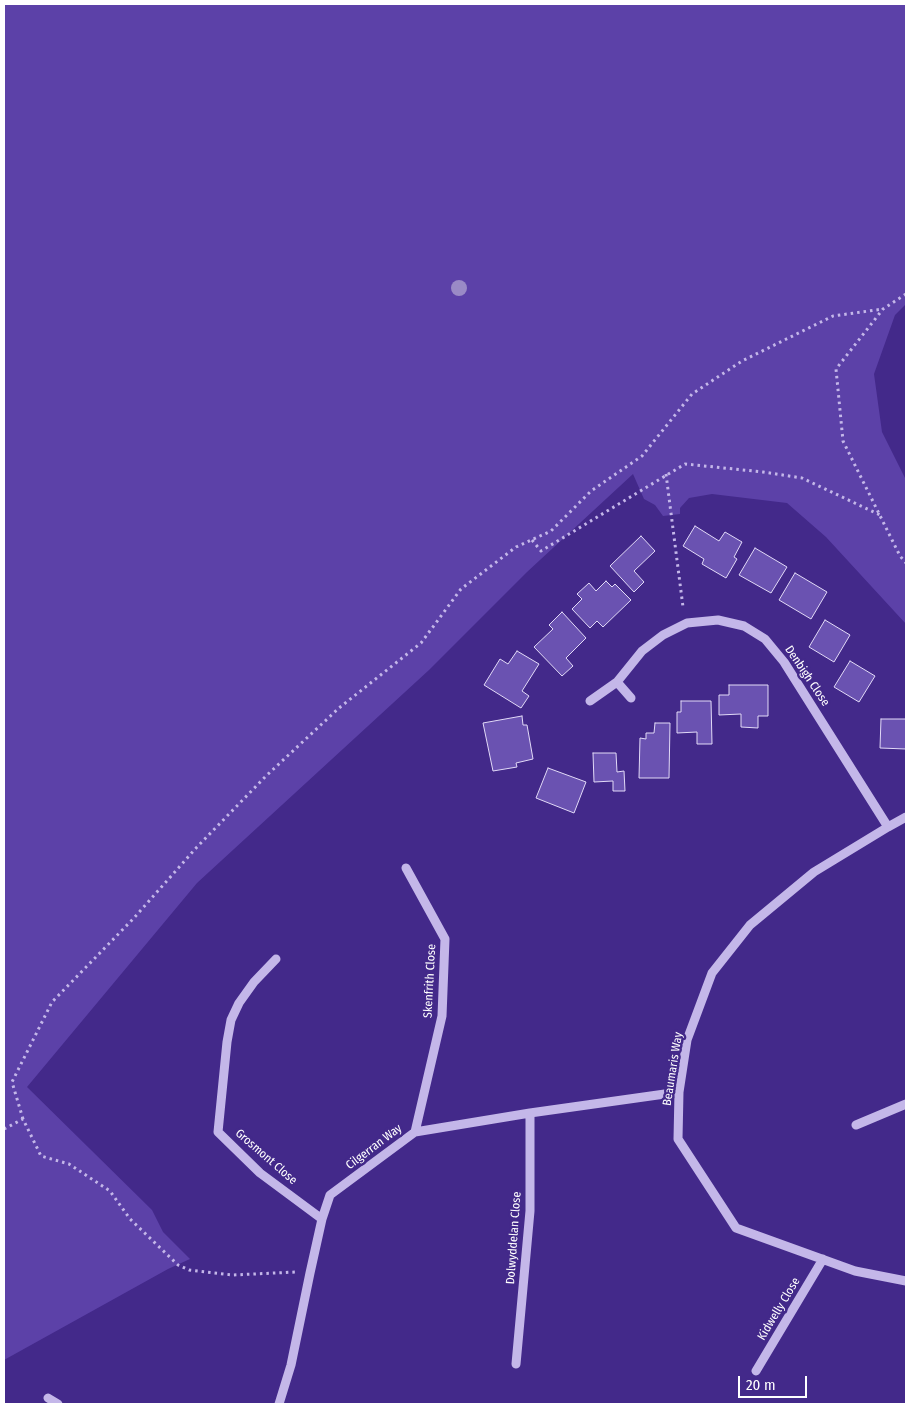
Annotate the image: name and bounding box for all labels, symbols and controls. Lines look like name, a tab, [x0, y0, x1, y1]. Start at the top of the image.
street label: Denbigh Close	[781, 643, 833, 709]
street label: Skenfrith Close	[421, 944, 439, 1018]
street label: Beaumaris Way	[660, 1031, 686, 1107]
street label: Cilgerran Way	[343, 1121, 405, 1173]
street label: Grosmont Close	[232, 1126, 300, 1188]
street label: Dolwyddelan Close	[504, 1191, 524, 1285]
street label: Kidwelly Close	[755, 1275, 803, 1343]
scale bar	[740, 1366, 809, 1398]
text: 20 m	[746, 1376, 776, 1394]

